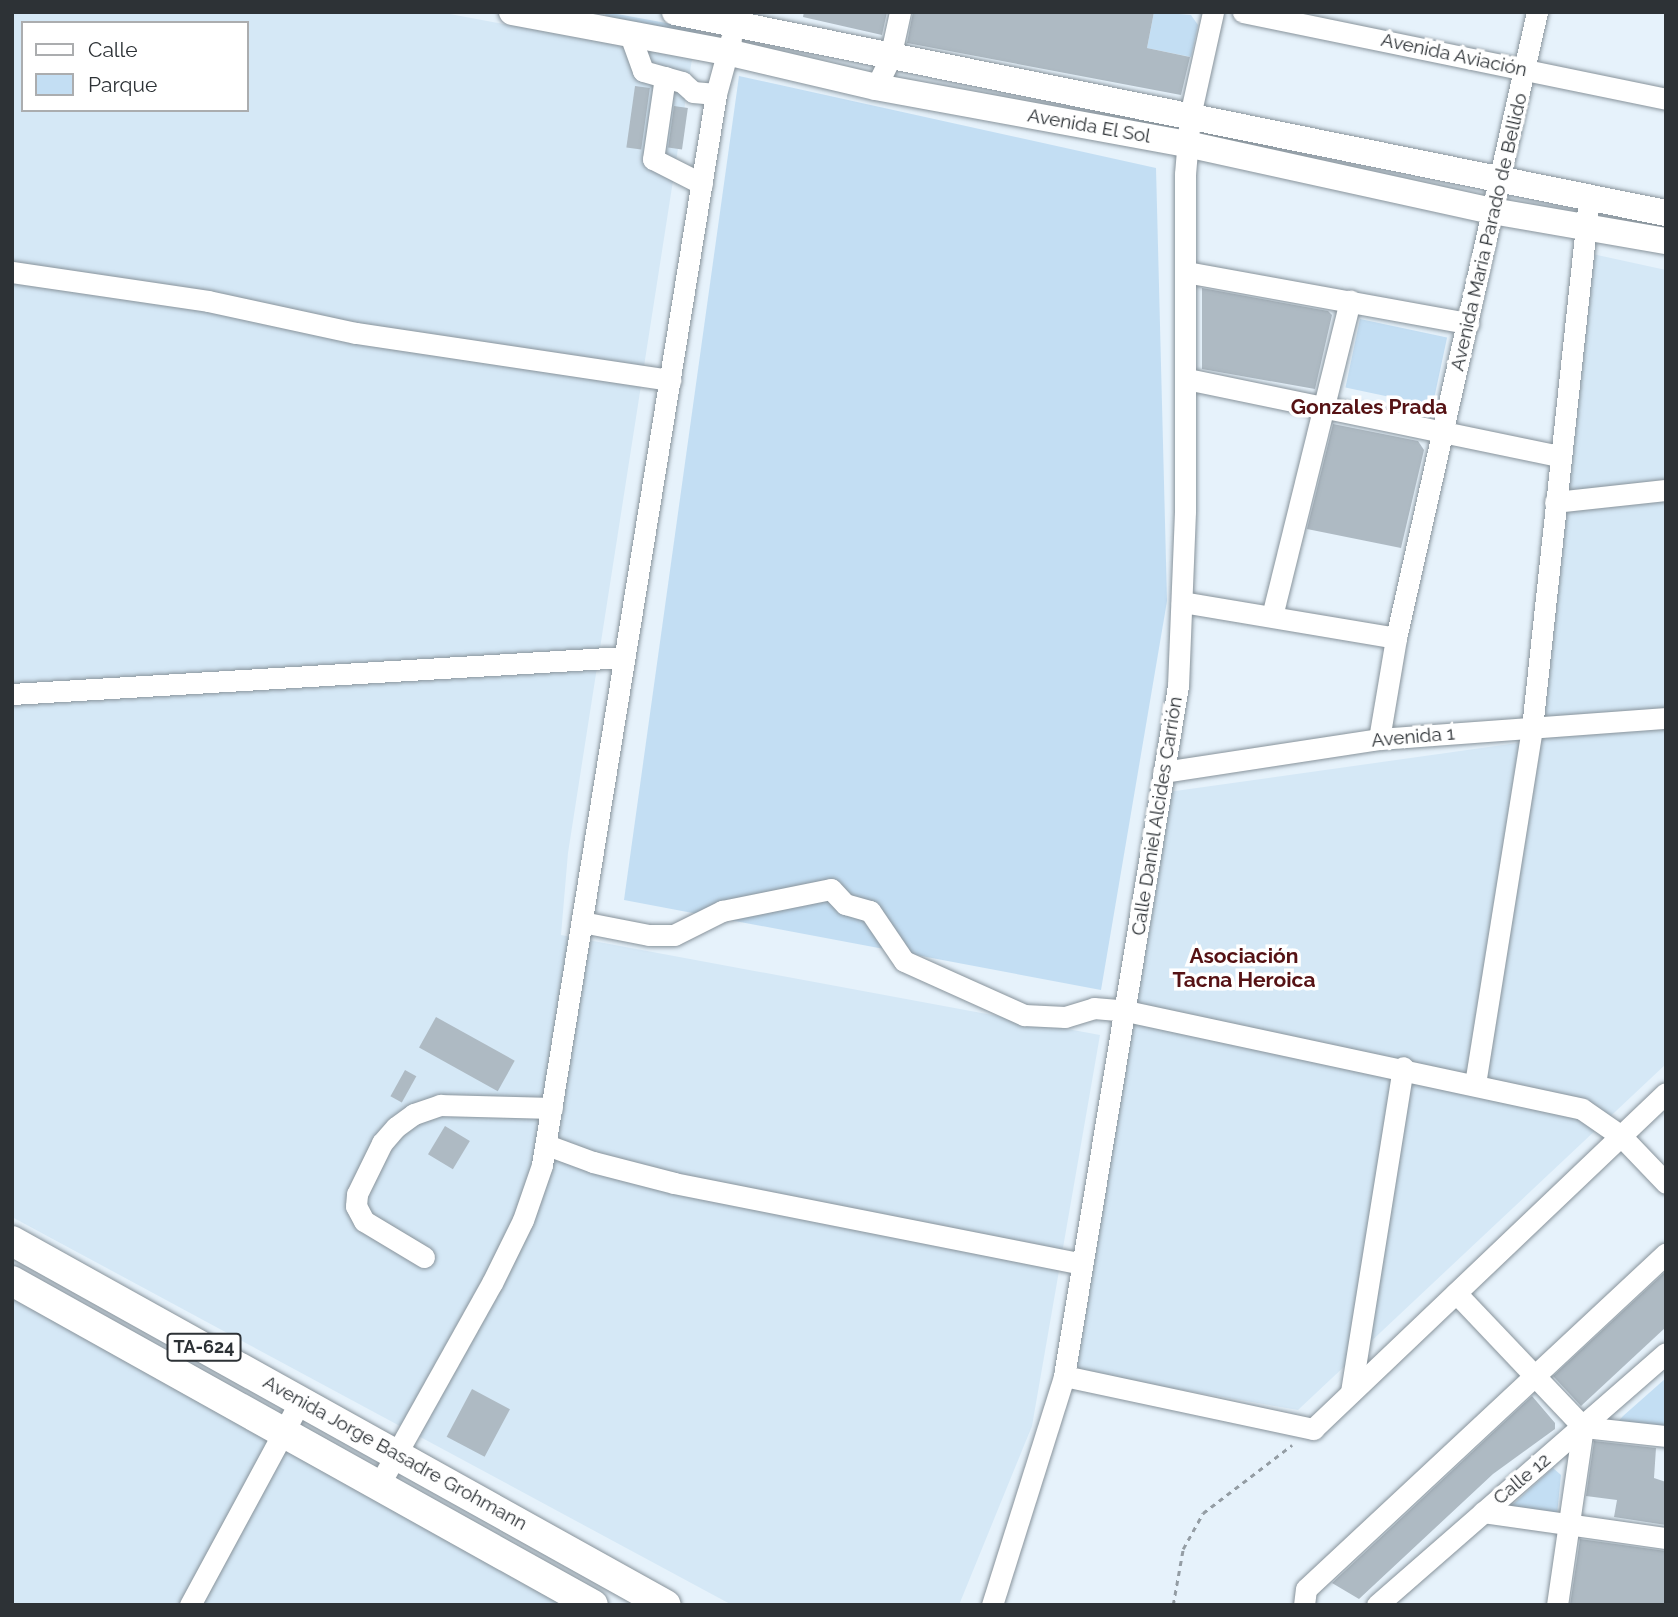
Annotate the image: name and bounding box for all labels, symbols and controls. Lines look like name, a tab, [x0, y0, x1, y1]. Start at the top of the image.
legend	[21, 21, 248, 112]
street label: Avenida Aviación	[1379, 28, 1529, 82]
text: Calle	[88, 37, 138, 62]
text: Parque	[88, 72, 157, 97]
street label: Avenida Maria Parado de Bellido	[1446, 91, 1532, 373]
street label: Avenida El Sol	[1025, 104, 1153, 148]
district label: Gonzales Prada	[1291, 394, 1447, 420]
street label: Calle Daniel Alcides Carrión	[1127, 694, 1187, 938]
street label: Avenida 1	[1370, 722, 1456, 752]
district label: Asociación Tacna Heroica	[1173, 943, 1315, 993]
road number: TA-624	[166, 1332, 242, 1362]
street label: Avenida Jorge Basadre Grohmann	[259, 1371, 531, 1535]
street label: Calle 12	[1489, 1448, 1555, 1510]

